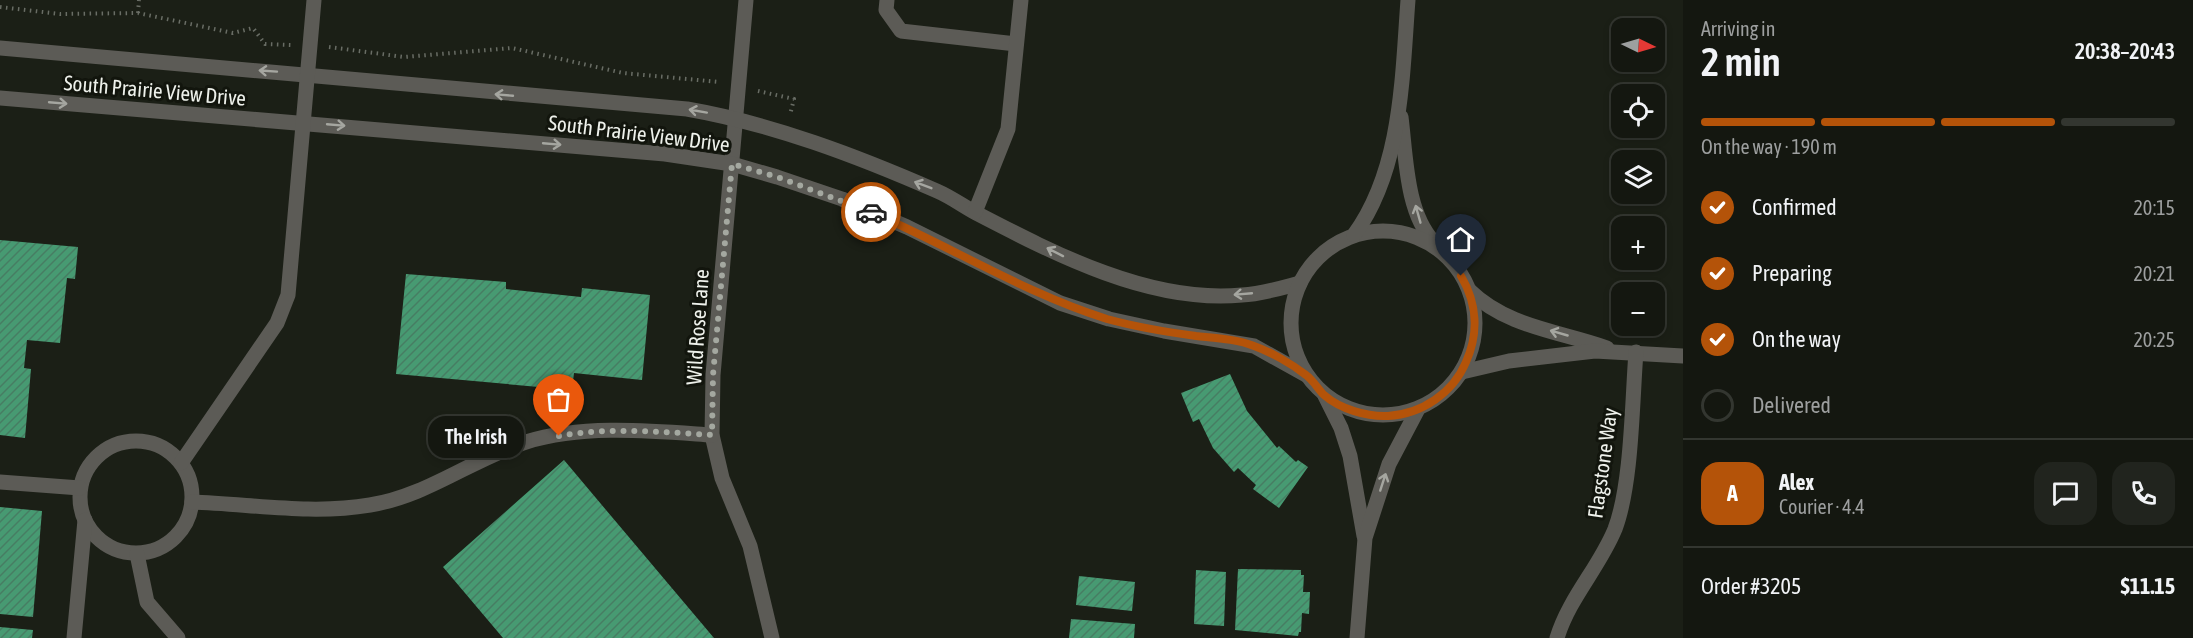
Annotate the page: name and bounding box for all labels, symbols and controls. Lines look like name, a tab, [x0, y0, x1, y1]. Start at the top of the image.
text: Arriving in	[1701, 17, 1775, 40]
north arrow	[1611, 18, 1665, 72]
map controls	[1611, 18, 1665, 336]
text: 20:38–20:43	[2075, 38, 2175, 64]
text: 2 min	[1701, 40, 1781, 84]
one-way arrow	[259, 66, 279, 77]
street label: South Prairie View Drive	[63, 70, 247, 110]
button: locate	[1611, 84, 1665, 138]
one-way arrow	[495, 89, 515, 100]
one-way arrow	[48, 98, 68, 109]
one-way arrow	[689, 106, 709, 117]
street label: South Prairie View Drive	[547, 110, 731, 156]
one-way arrow	[326, 120, 346, 131]
text: On the way · 190 m	[1701, 135, 1837, 158]
one-way arrow	[541, 139, 561, 150]
button: layers	[1611, 150, 1665, 204]
one-way arrow	[914, 179, 933, 190]
courier	[841, 182, 901, 242]
icon: check	[1701, 191, 1734, 224]
text: Confirmed	[1752, 194, 1837, 220]
icon: car	[855, 196, 888, 229]
text: 20:15	[2133, 196, 2175, 219]
one-way arrow	[1412, 205, 1423, 224]
pin	[1435, 214, 1486, 276]
button: +	[1611, 216, 1665, 270]
icon: home	[1444, 223, 1477, 256]
one-way arrow	[1046, 245, 1064, 257]
icon: check	[1701, 257, 1734, 290]
text: Preparing	[1752, 260, 1832, 286]
text: 20:21	[2133, 262, 2175, 285]
street label: Wild Rose Lane	[681, 268, 713, 386]
button: −	[1611, 282, 1665, 336]
one-way arrow	[1233, 289, 1253, 300]
icon: check	[1701, 323, 1734, 356]
text: On the way	[1752, 326, 1841, 352]
one-way arrow	[1550, 327, 1569, 338]
text: 20:25	[2133, 328, 2175, 351]
pin	[533, 374, 584, 436]
icon: bag	[542, 383, 575, 416]
text: Delivered	[1752, 392, 1831, 418]
street label: Flagstone Way	[1582, 406, 1622, 520]
callout: The Irish	[427, 415, 523, 457]
text: The Irish	[445, 425, 507, 448]
button: chat	[2034, 462, 2097, 525]
button: phone	[2112, 462, 2175, 525]
text: Alex	[1779, 469, 1814, 495]
one-way arrow	[1378, 473, 1389, 492]
text: A	[1727, 480, 1738, 506]
text: Courier · 4.4	[1779, 495, 1865, 518]
text: Order #3205	[1701, 573, 1801, 599]
text: $11.15	[2120, 573, 2175, 599]

